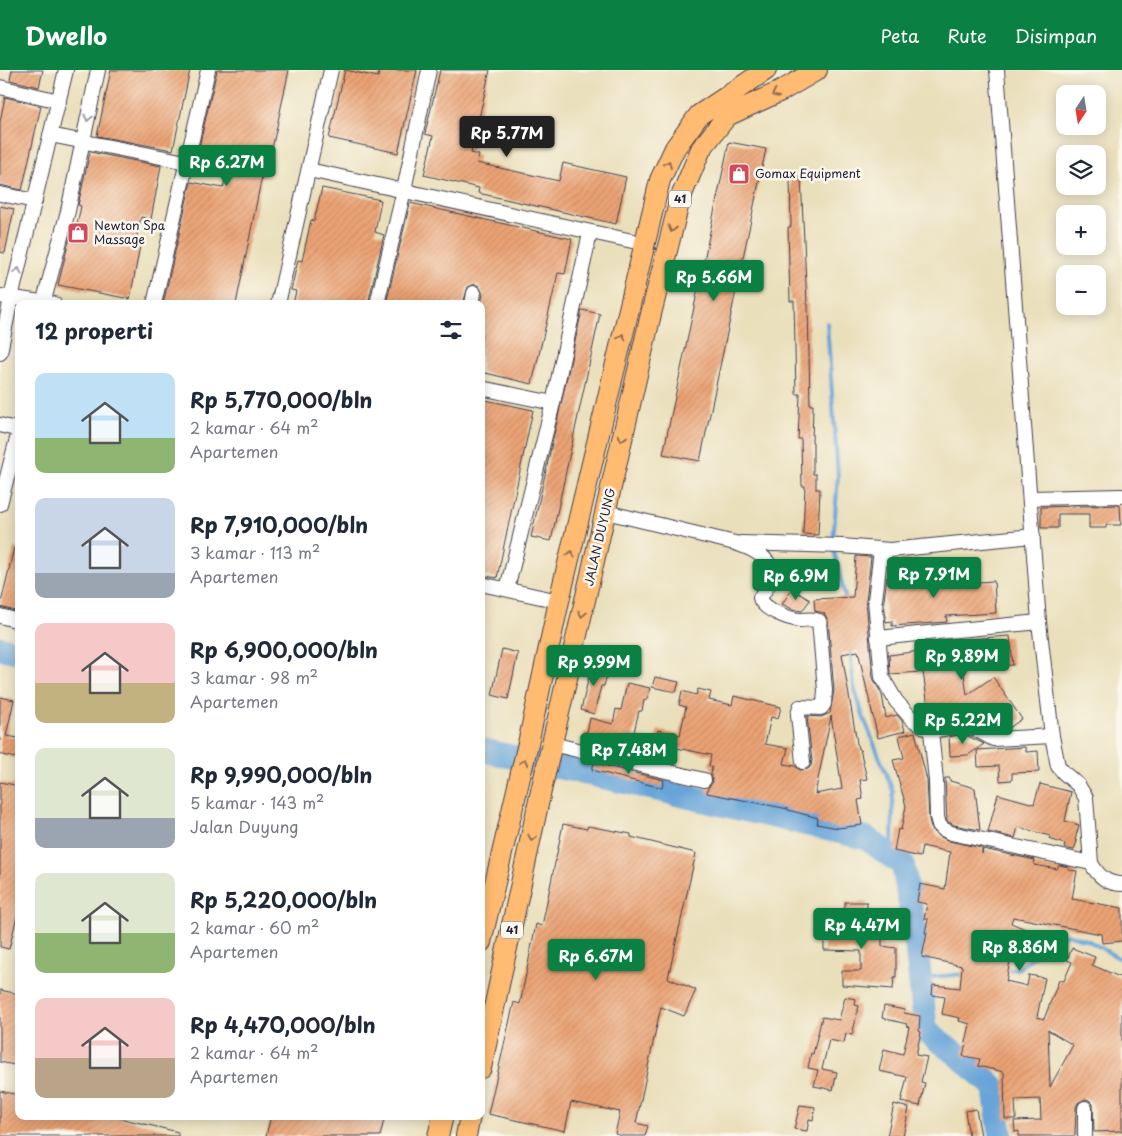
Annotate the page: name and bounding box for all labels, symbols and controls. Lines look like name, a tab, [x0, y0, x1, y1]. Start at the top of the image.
text: Dwello	[25, 17, 107, 53]
text: Peta	[880, 22, 919, 49]
text: Rute	[947, 22, 987, 49]
text: Disimpan	[1015, 22, 1097, 49]
north arrow	[1056, 85, 1106, 135]
map controls	[1056, 85, 1106, 315]
one-way arrow	[771, 88, 780, 99]
one-way arrow	[83, 113, 94, 122]
pin: Rp 5.77M	[455, 116, 559, 158]
text: Rp 5.77M	[471, 120, 543, 144]
pin: Rp 6.27M	[175, 144, 279, 187]
button: layers	[1056, 145, 1106, 195]
text: Rp 6.27M	[190, 149, 264, 173]
one-way arrow	[662, 160, 672, 169]
shop icon: Gomax Equipment	[727, 162, 751, 186]
place label: Gomax Equipment	[755, 164, 861, 182]
road number: 41	[669, 190, 691, 208]
button: +	[1056, 205, 1106, 255]
place label: Newton Spa Massage	[94, 216, 166, 248]
shop icon: Newton Spa Massage	[66, 221, 90, 245]
one-way arrow	[667, 225, 678, 234]
pin: Rp 5.66M	[662, 260, 766, 302]
text: Rp 5.66M	[676, 264, 752, 288]
button: −	[1056, 265, 1106, 315]
one-way arrow	[12, 266, 23, 275]
text: 12 properti	[35, 314, 153, 346]
icon: filters	[437, 316, 465, 344]
one-way arrow	[616, 333, 627, 342]
text: Rp 5,770,000/bln	[190, 383, 372, 415]
icon: home	[75, 393, 135, 453]
text: 2 kamar · 64 m²	[190, 415, 318, 439]
one-way arrow	[617, 434, 628, 443]
text: Apartemen	[190, 439, 279, 463]
street label: JALAN DUYUNG	[579, 486, 619, 588]
text: Rp 7,910,000/bln	[190, 508, 368, 540]
icon: home	[75, 518, 135, 578]
text: 3 kamar · 113 m²	[190, 540, 320, 564]
one-way arrow	[565, 550, 576, 559]
pin: Rp 7.91M	[882, 556, 986, 599]
pin: Rp 6.9M	[750, 558, 842, 601]
text: Rp 7.91M	[898, 561, 970, 585]
text: Rp 6.9M	[764, 563, 829, 587]
text: Apartemen	[190, 564, 279, 588]
one-way arrow	[577, 609, 588, 618]
text: Rp 6,900,000/bln	[190, 633, 378, 665]
pin: Rp 9.89M	[910, 638, 1014, 681]
icon: home	[75, 643, 135, 703]
text: Rp 9.89M	[925, 643, 999, 667]
pin: Rp 9.99M	[542, 644, 646, 687]
text: Rp 9.99M	[557, 649, 631, 673]
text: 3 kamar · 98 m²	[190, 665, 318, 689]
text: Apartemen	[190, 689, 279, 713]
pin: Rp 5.22M	[911, 702, 1015, 745]
text: Rp 5.22M	[925, 707, 1001, 731]
pin: Rp 7.48M	[577, 732, 681, 775]
text: Rp 7.48M	[591, 737, 667, 761]
one-way arrow	[518, 757, 529, 766]
text: Rp 9,990,000/bln	[190, 758, 372, 790]
icon: home	[75, 768, 135, 828]
text: 5 kamar · 143 m²	[190, 790, 324, 814]
text: Jalan Duyung	[190, 814, 299, 838]
one-way arrow	[527, 834, 538, 843]
text: Rp 5,220,000/bln	[190, 883, 377, 915]
icon: home	[75, 893, 135, 953]
pin: Rp 4.47M	[810, 908, 914, 950]
text: Rp 4.47M	[824, 912, 900, 936]
text: 2 kamar · 60 m²	[190, 915, 319, 939]
road number: 41	[501, 922, 523, 938]
pin: Rp 8.86M	[968, 930, 1072, 972]
text: Rp 8.86M	[982, 934, 1058, 958]
pin: Rp 6.67M	[544, 938, 648, 981]
text: Apartemen	[190, 939, 279, 963]
text: Rp 6.67M	[559, 943, 633, 967]
text: Rp 4,470,000/bln	[190, 1008, 376, 1040]
icon: home	[75, 1018, 135, 1078]
text: 2 kamar · 64 m²	[190, 1040, 318, 1064]
text: Apartemen	[190, 1064, 279, 1088]

